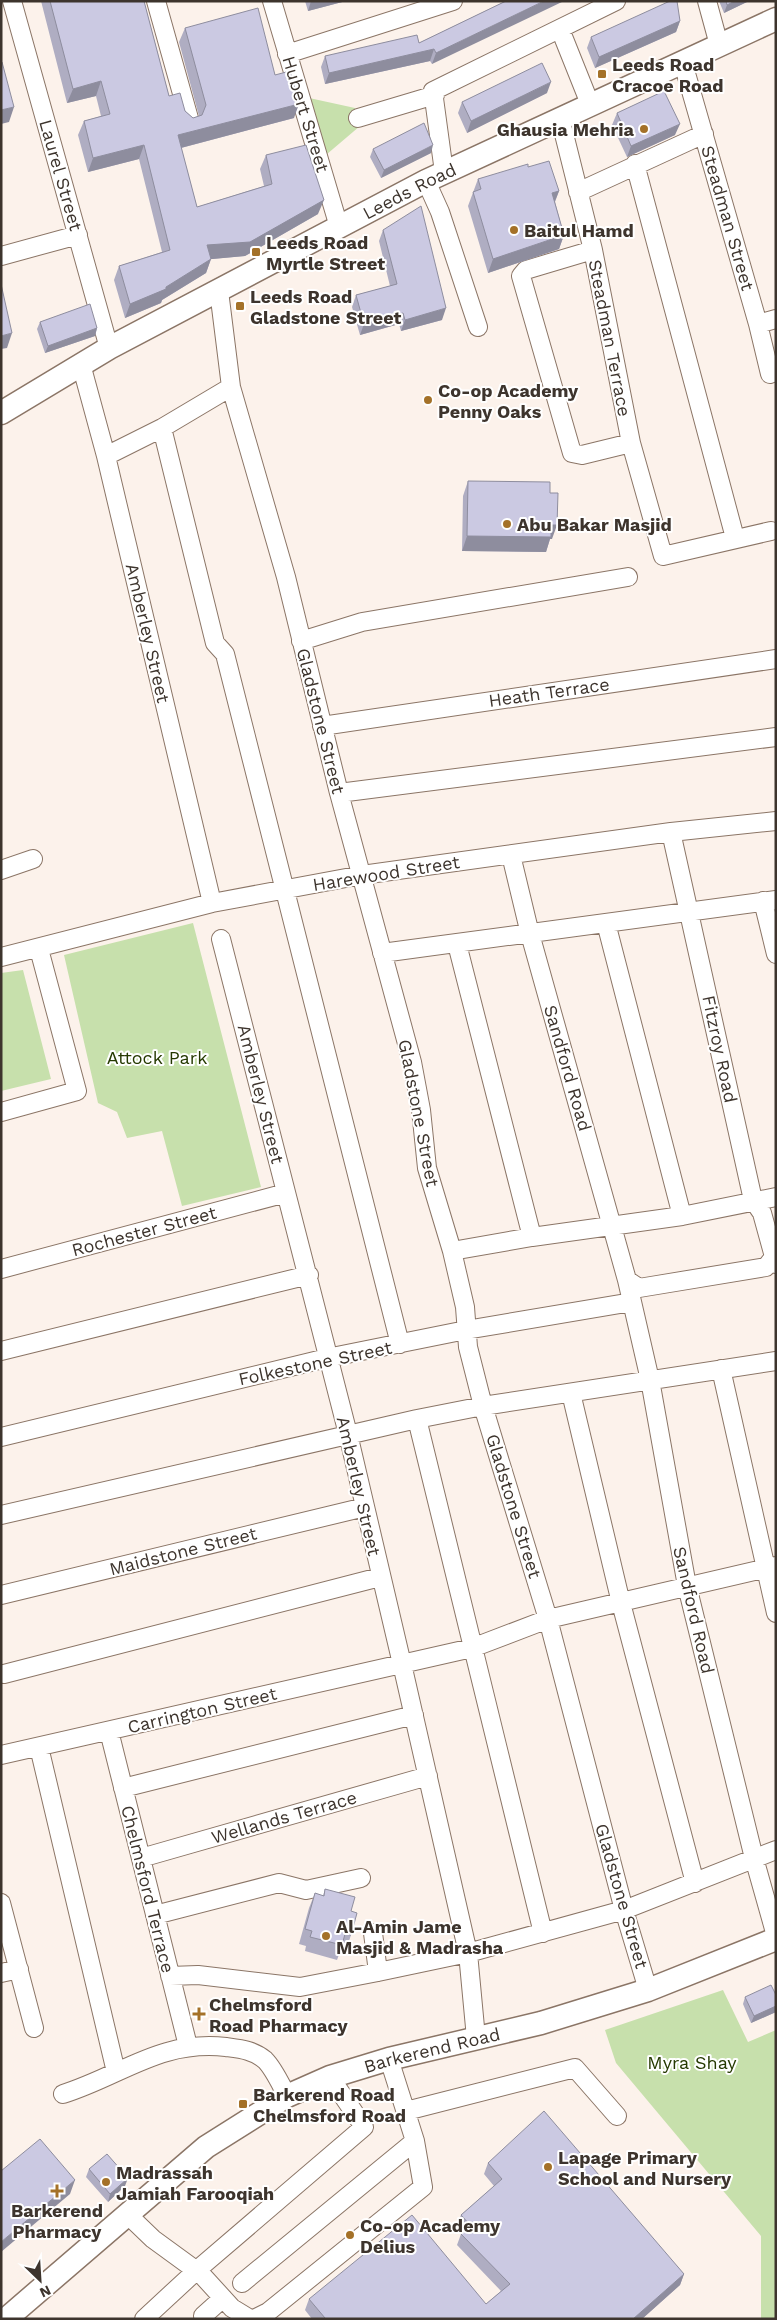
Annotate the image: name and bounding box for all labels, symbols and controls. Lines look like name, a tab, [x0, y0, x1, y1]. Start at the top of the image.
street label: Hubert Street	[278, 53, 334, 175]
place label: Leeds Road Cracoe Road	[612, 54, 723, 96]
marker: Leeds Road Cracoe Road	[596, 68, 608, 80]
street label: Laurel Street	[35, 117, 87, 233]
place label: Ghausia Mehria	[497, 119, 635, 140]
marker: Ghausia Mehria	[638, 123, 650, 135]
street label: Steadman Street	[697, 143, 759, 293]
street label: Leeds Road	[359, 158, 459, 223]
place label: Baitul Hamd	[524, 220, 634, 241]
marker: Baitul Hamd	[508, 224, 520, 236]
place label: Leeds Road Myrtle Street	[266, 232, 385, 274]
marker: Leeds Road Myrtle Street	[250, 246, 262, 258]
street label: Steadman Terrace	[584, 258, 636, 418]
place label: Leeds Road Gladstone Street	[250, 286, 401, 328]
marker: Leeds Road Gladstone Street	[234, 300, 246, 312]
place label: Co-op Academy Penny Oaks	[438, 380, 579, 422]
marker: Co-op Academy Penny Oaks	[422, 394, 434, 406]
place label: Abu Bakar Masjid	[517, 514, 672, 535]
marker: Abu Bakar Masjid	[501, 518, 513, 530]
street label: Amberley Street	[122, 561, 174, 705]
street label: Gladstone Street	[293, 646, 349, 797]
street label: Heath Terrace	[487, 673, 611, 711]
street label: Harewood Street	[311, 851, 461, 895]
street label: Fitzroy Road	[698, 993, 742, 1105]
street label: Sandford Road	[540, 1003, 596, 1133]
street label: Amberley Street	[234, 1022, 289, 1166]
street label: Gladstone Street	[394, 1038, 444, 1189]
park label: Attock Park	[107, 1047, 207, 1068]
street label: Rochester Street	[69, 1201, 219, 1260]
street label: Folkestone Street	[236, 1336, 394, 1390]
street label: Amberley Street	[333, 1414, 385, 1558]
street label: Gladstone Street	[482, 1431, 546, 1581]
street label: Maidstone Street	[107, 1522, 259, 1579]
street label: Sandford Road	[669, 1544, 719, 1676]
street label: Carrington Street	[125, 1683, 279, 1737]
street label: Wellands Terrace	[209, 1786, 359, 1848]
street label: Chelmsford Terrace	[117, 1803, 179, 1975]
street label: Gladstone Street	[591, 1821, 653, 1971]
place label: Al-Amin Jame Masjid & Madrasha	[336, 1916, 504, 1958]
marker: Al-Amin Jame Masjid & Madrasha	[320, 1930, 332, 1942]
place label: Chelmsford Road Pharmacy	[209, 1994, 348, 2036]
marker: Chelmsford Road Pharmacy	[193, 2008, 205, 2020]
street label: Barkerend Road	[361, 2023, 502, 2077]
park label: Myra Shay	[647, 2052, 737, 2073]
place label: Barkerend Road Chelmsford Road	[253, 2084, 406, 2126]
marker: Barkerend Road Chelmsford Road	[237, 2098, 249, 2110]
place label: Lapage Primary School and Nursery	[558, 2147, 732, 2189]
marker: Lapage Primary School and Nursery	[542, 2161, 554, 2173]
place label: Madrassah Jamiah Farooqiah	[116, 2162, 274, 2204]
marker: Madrassah Jamiah Farooqiah	[100, 2176, 112, 2188]
marker: Barkerend Pharmacy	[51, 2185, 63, 2197]
place label: Barkerend Pharmacy	[11, 2200, 103, 2242]
place label: Co-op Academy Delius	[360, 2215, 501, 2257]
marker: Co-op Academy Delius	[344, 2229, 356, 2241]
north arrow	[15, 2255, 65, 2305]
text: N	[37, 2282, 54, 2301]

